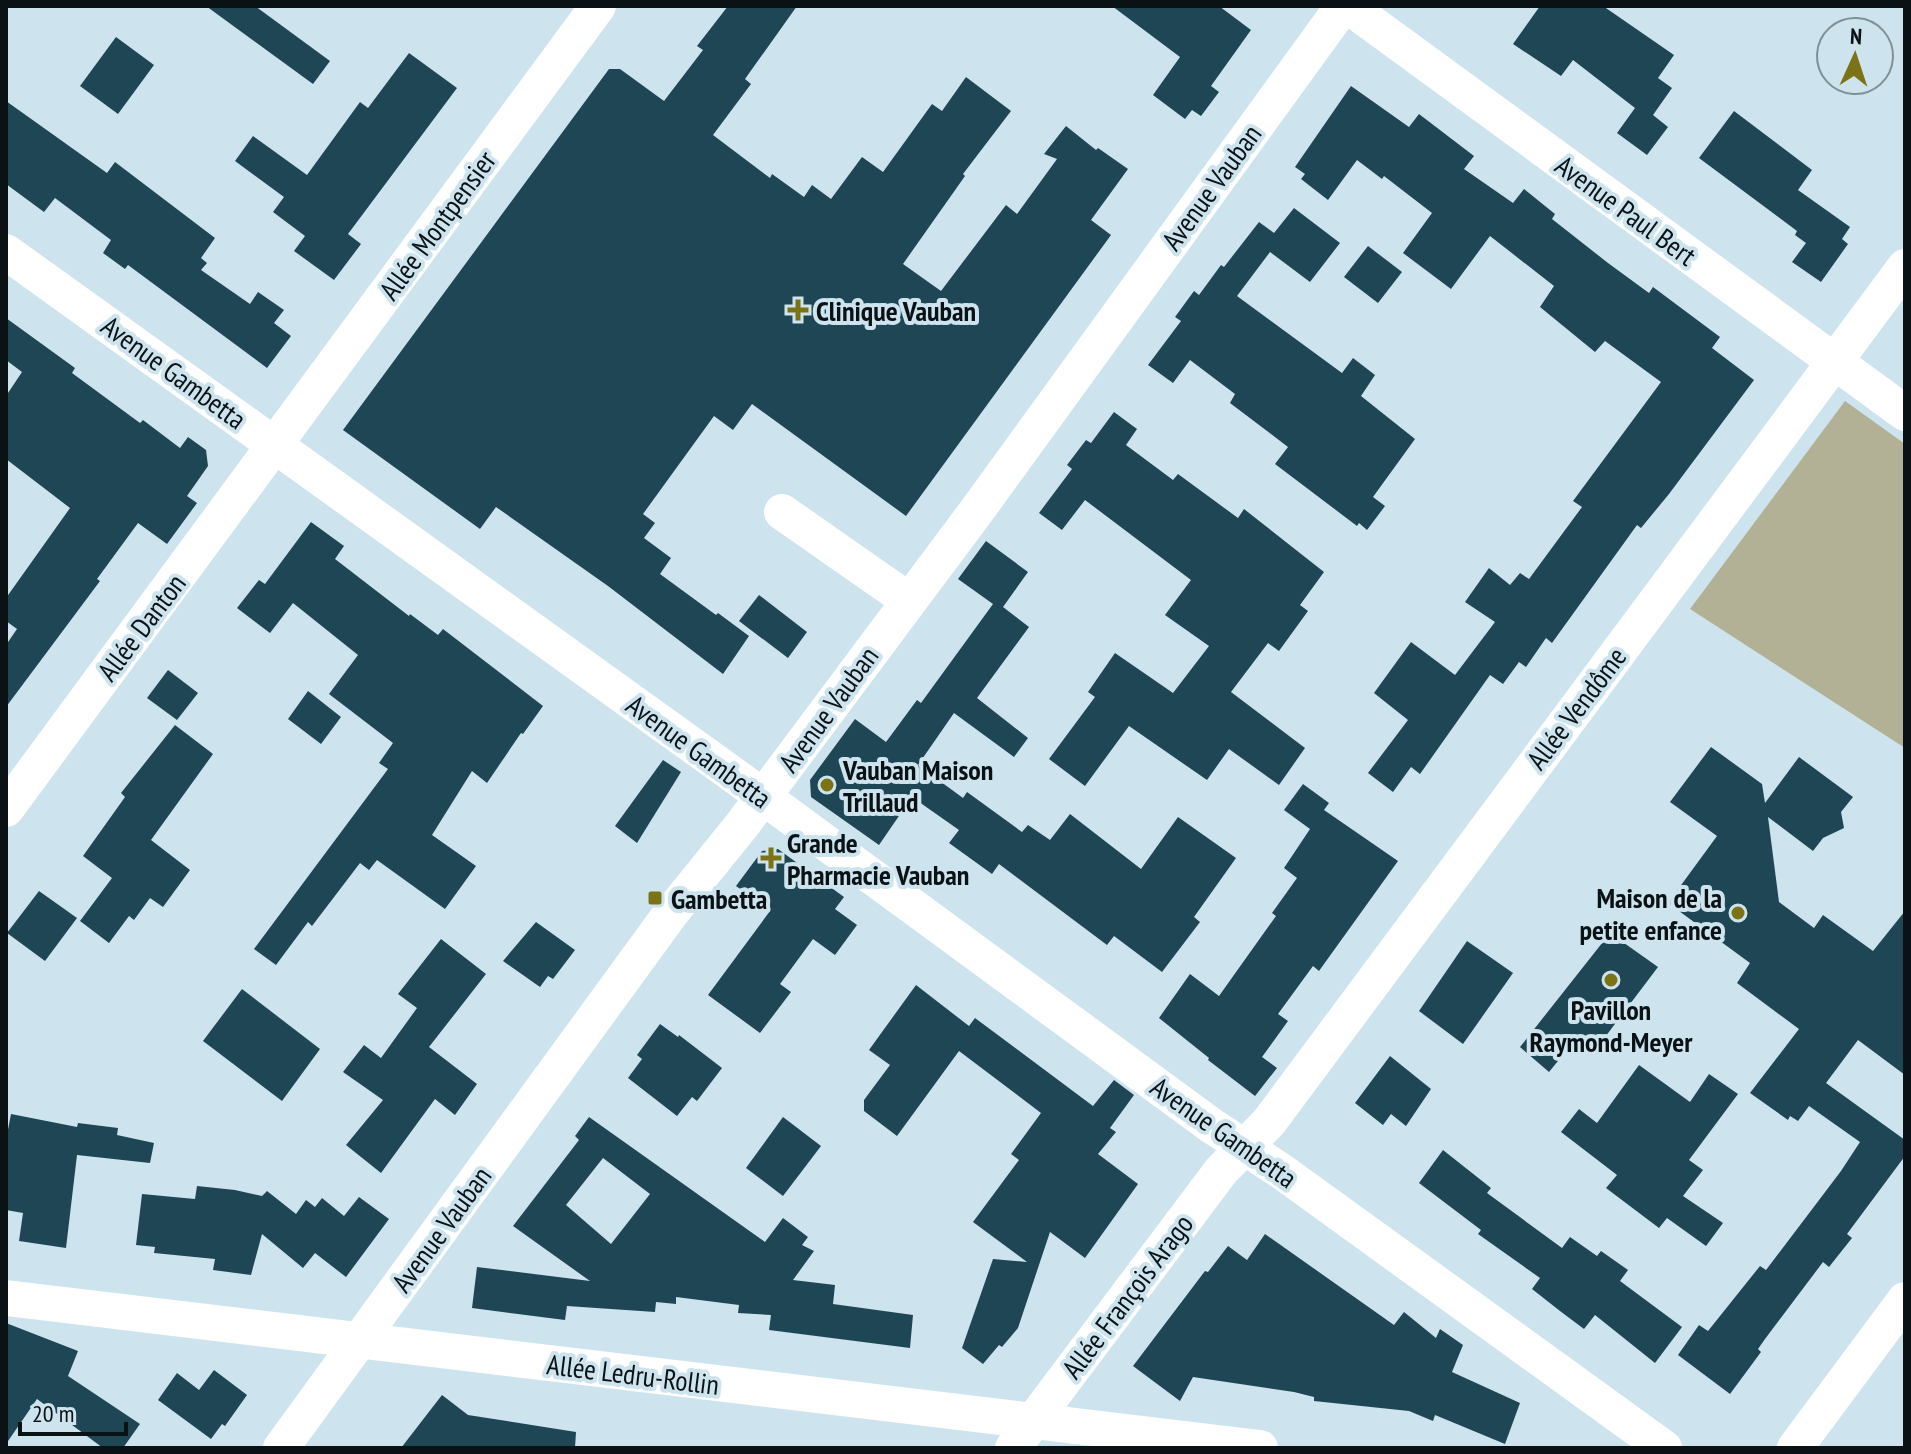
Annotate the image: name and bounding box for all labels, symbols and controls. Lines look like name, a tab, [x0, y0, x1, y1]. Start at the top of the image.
north arrow	[1815, 16, 1895, 96]
text: N	[1849, 22, 1863, 50]
street label: Avenue Vauban	[1153, 117, 1269, 257]
street label: Allée Montpensier	[370, 143, 504, 307]
street label: Avenue Paul Bert	[1548, 146, 1704, 274]
place label: Clinique Vauban	[816, 292, 976, 329]
marker: Clinique Vauban	[787, 299, 809, 321]
street label: Avenue Gambetta	[94, 307, 254, 437]
street label: Allée Danton	[89, 566, 193, 688]
street label: Avenue Vauban	[770, 639, 886, 779]
street label: Allée Vendôme	[1518, 639, 1634, 777]
street label: Avenue Gambetta	[619, 686, 779, 816]
place label: Vauban Maison Trillaud	[842, 751, 993, 820]
marker: Vauban Maison Trillaud	[818, 776, 836, 794]
place label: Grande Pharmacie Vauban	[787, 824, 969, 893]
marker: Grande Pharmacie Vauban	[762, 849, 780, 867]
place label: Maison de la petite enfance	[1580, 879, 1722, 948]
place label: Gambetta	[671, 880, 767, 917]
marker: Gambetta	[646, 889, 664, 907]
marker: Maison de la petite enfance	[1729, 904, 1747, 922]
marker: Pavillon Raymond-Meyer	[1602, 971, 1620, 989]
place label: Pavillon Raymond-Meyer	[1530, 991, 1693, 1060]
street label: Avenue Gambetta	[1144, 1068, 1304, 1196]
street label: Avenue Vauban	[383, 1159, 499, 1299]
street label: Allée François Arago	[1053, 1206, 1201, 1386]
street label: Allée Ledru-Rollin	[545, 1345, 721, 1403]
scale bar	[20, 1386, 126, 1436]
text: 20 m	[32, 1398, 74, 1429]

